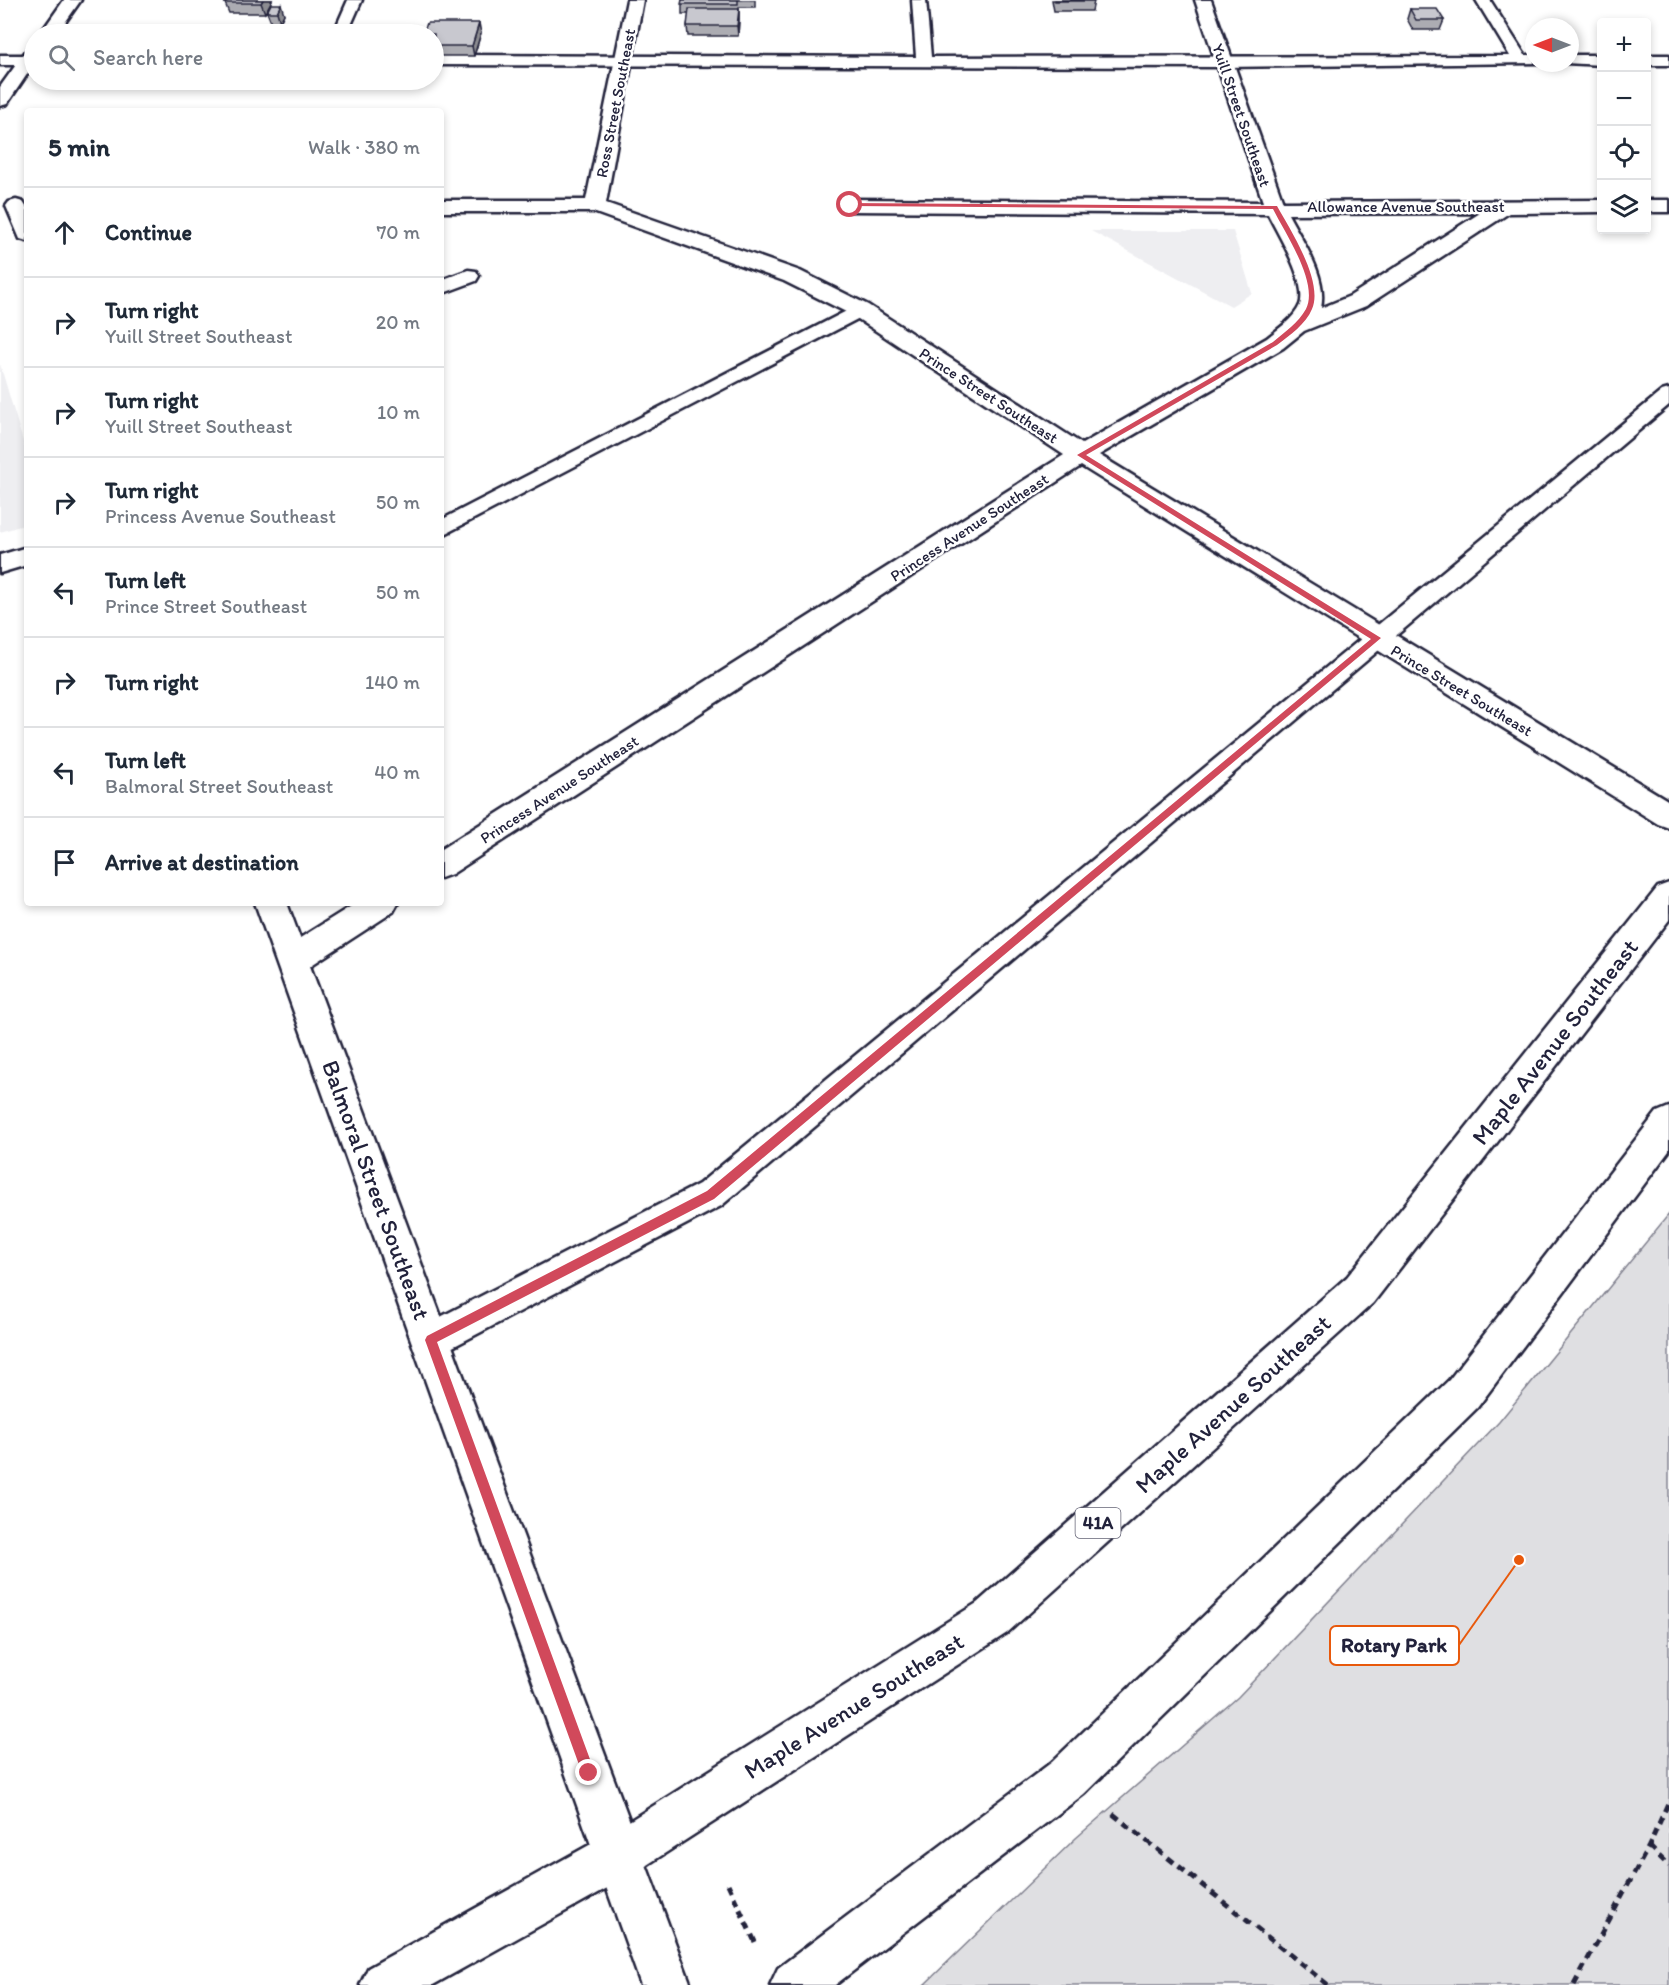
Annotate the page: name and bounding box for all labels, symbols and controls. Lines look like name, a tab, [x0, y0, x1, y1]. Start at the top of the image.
north arrow	[1525, 18, 1579, 72]
map controls	[1597, 18, 1651, 234]
button: +	[1597, 18, 1651, 72]
search box	[24, 24, 444, 90]
street label: Ross Street Southeast	[592, 27, 639, 179]
icon: search	[45, 41, 78, 74]
street label: Yuill Street Southeast	[1208, 41, 1275, 189]
text: Search here	[93, 44, 203, 71]
button: −	[1597, 72, 1651, 126]
button: locate	[1597, 126, 1651, 180]
text: 5 min	[48, 131, 110, 163]
text: Walk · 380 m	[308, 135, 420, 159]
button: layers	[1597, 180, 1651, 234]
route start	[836, 191, 862, 217]
street label: Allowance Avenue Southeast	[1307, 197, 1505, 216]
icon: ahead	[48, 216, 81, 249]
text: Continue	[105, 219, 192, 246]
text: 70 m	[376, 220, 420, 244]
text: Turn right	[105, 297, 199, 324]
icon: right	[48, 306, 81, 339]
text: 20 m	[376, 310, 420, 334]
text: Yuill Street Southeast	[105, 324, 292, 348]
street label: Prince Street Southeast	[916, 343, 1062, 447]
text: Turn right	[105, 387, 199, 414]
icon: right	[48, 396, 81, 429]
text: 10 m	[377, 400, 420, 424]
text: Yuill Street Southeast	[105, 414, 292, 438]
street label: Princess Avenue Southeast	[887, 469, 1052, 586]
text: Turn right	[105, 477, 199, 504]
icon: right	[48, 486, 81, 519]
text: 50 m	[376, 490, 420, 514]
text: Princess Avenue Southeast	[105, 504, 336, 528]
text: Turn left	[105, 567, 186, 594]
icon: left	[48, 576, 81, 609]
text: 50 m	[376, 580, 420, 604]
text: Prince Street Southeast	[105, 594, 307, 618]
street label: Prince Street Southeast	[1388, 641, 1536, 740]
icon: right	[48, 666, 81, 699]
text: Turn right	[105, 669, 199, 696]
text: 140 m	[365, 670, 420, 694]
street label: Princess Avenue Southeast	[477, 731, 642, 848]
text: Turn left	[105, 747, 186, 774]
icon: left	[48, 756, 81, 789]
text: 40 m	[374, 760, 420, 784]
text: Balmoral Street Southeast	[105, 774, 333, 798]
icon: arrive	[48, 846, 81, 879]
text: Arrive at destination	[105, 849, 299, 876]
street label: Maple Avenue Southeast	[1465, 933, 1644, 1150]
street label: Balmoral Street Southeast	[316, 1056, 437, 1324]
street label: Maple Avenue Southeast	[1129, 1308, 1336, 1499]
road number: 41A	[1076, 1508, 1120, 1538]
street label: Maple Avenue Southeast	[739, 1626, 969, 1785]
callout: Rotary Park	[1330, 1626, 1459, 1665]
text: Rotary Park	[1341, 1632, 1447, 1658]
route end	[575, 1759, 601, 1785]

